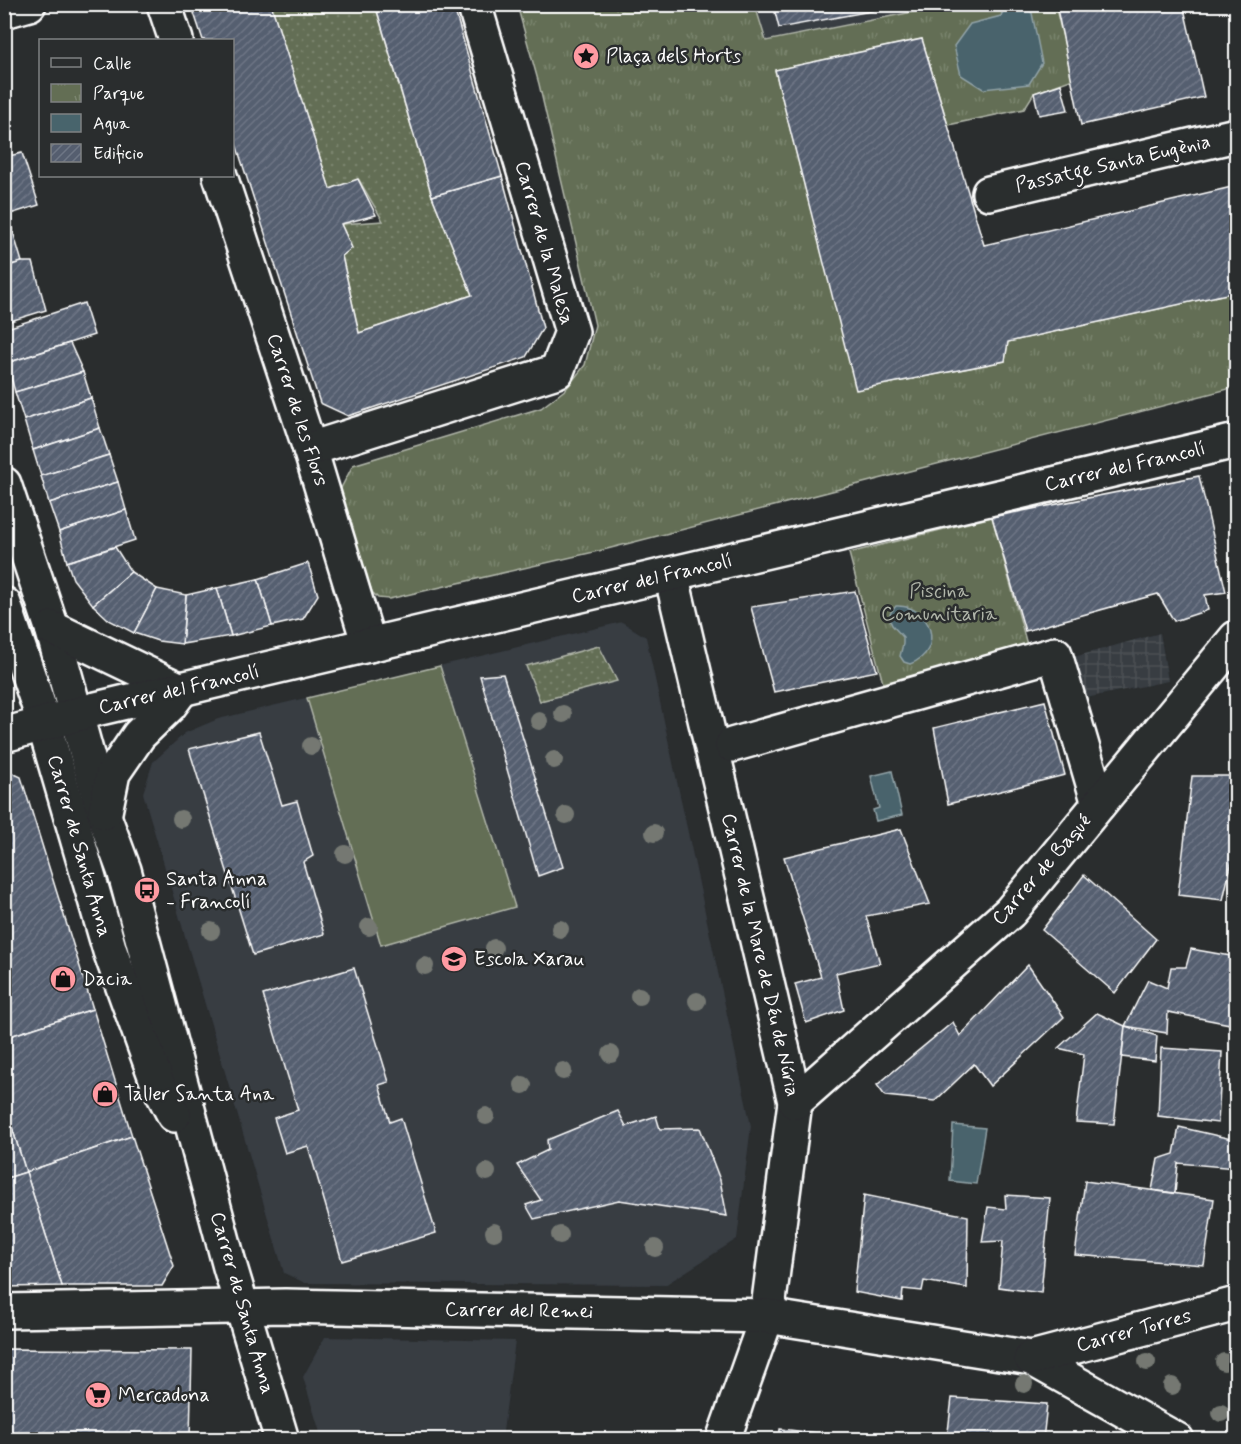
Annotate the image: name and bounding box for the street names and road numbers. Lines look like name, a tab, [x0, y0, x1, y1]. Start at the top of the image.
street label: Passatge Santa Eugènia	[1013, 128, 1214, 202]
street label: Carrer de la Malesa	[508, 158, 580, 328]
street label: Carrer de les Flors	[260, 330, 334, 490]
street label: Carrer del Francolí	[1042, 435, 1208, 499]
street label: Carrer del Francolí	[569, 547, 735, 611]
street label: Carrer del Francolí	[96, 658, 262, 722]
street label: Carrer de Santa Anna	[40, 752, 118, 940]
street label: Carrer de Baqué	[986, 808, 1098, 932]
street label: Carrer de la Mare de Déu de Núria	[714, 811, 806, 1099]
street label: Carrer de Santa Anna	[203, 1209, 281, 1397]
street label: Carrer del Remei	[445, 1296, 594, 1326]
street label: Carrer Torres	[1073, 1303, 1195, 1359]

